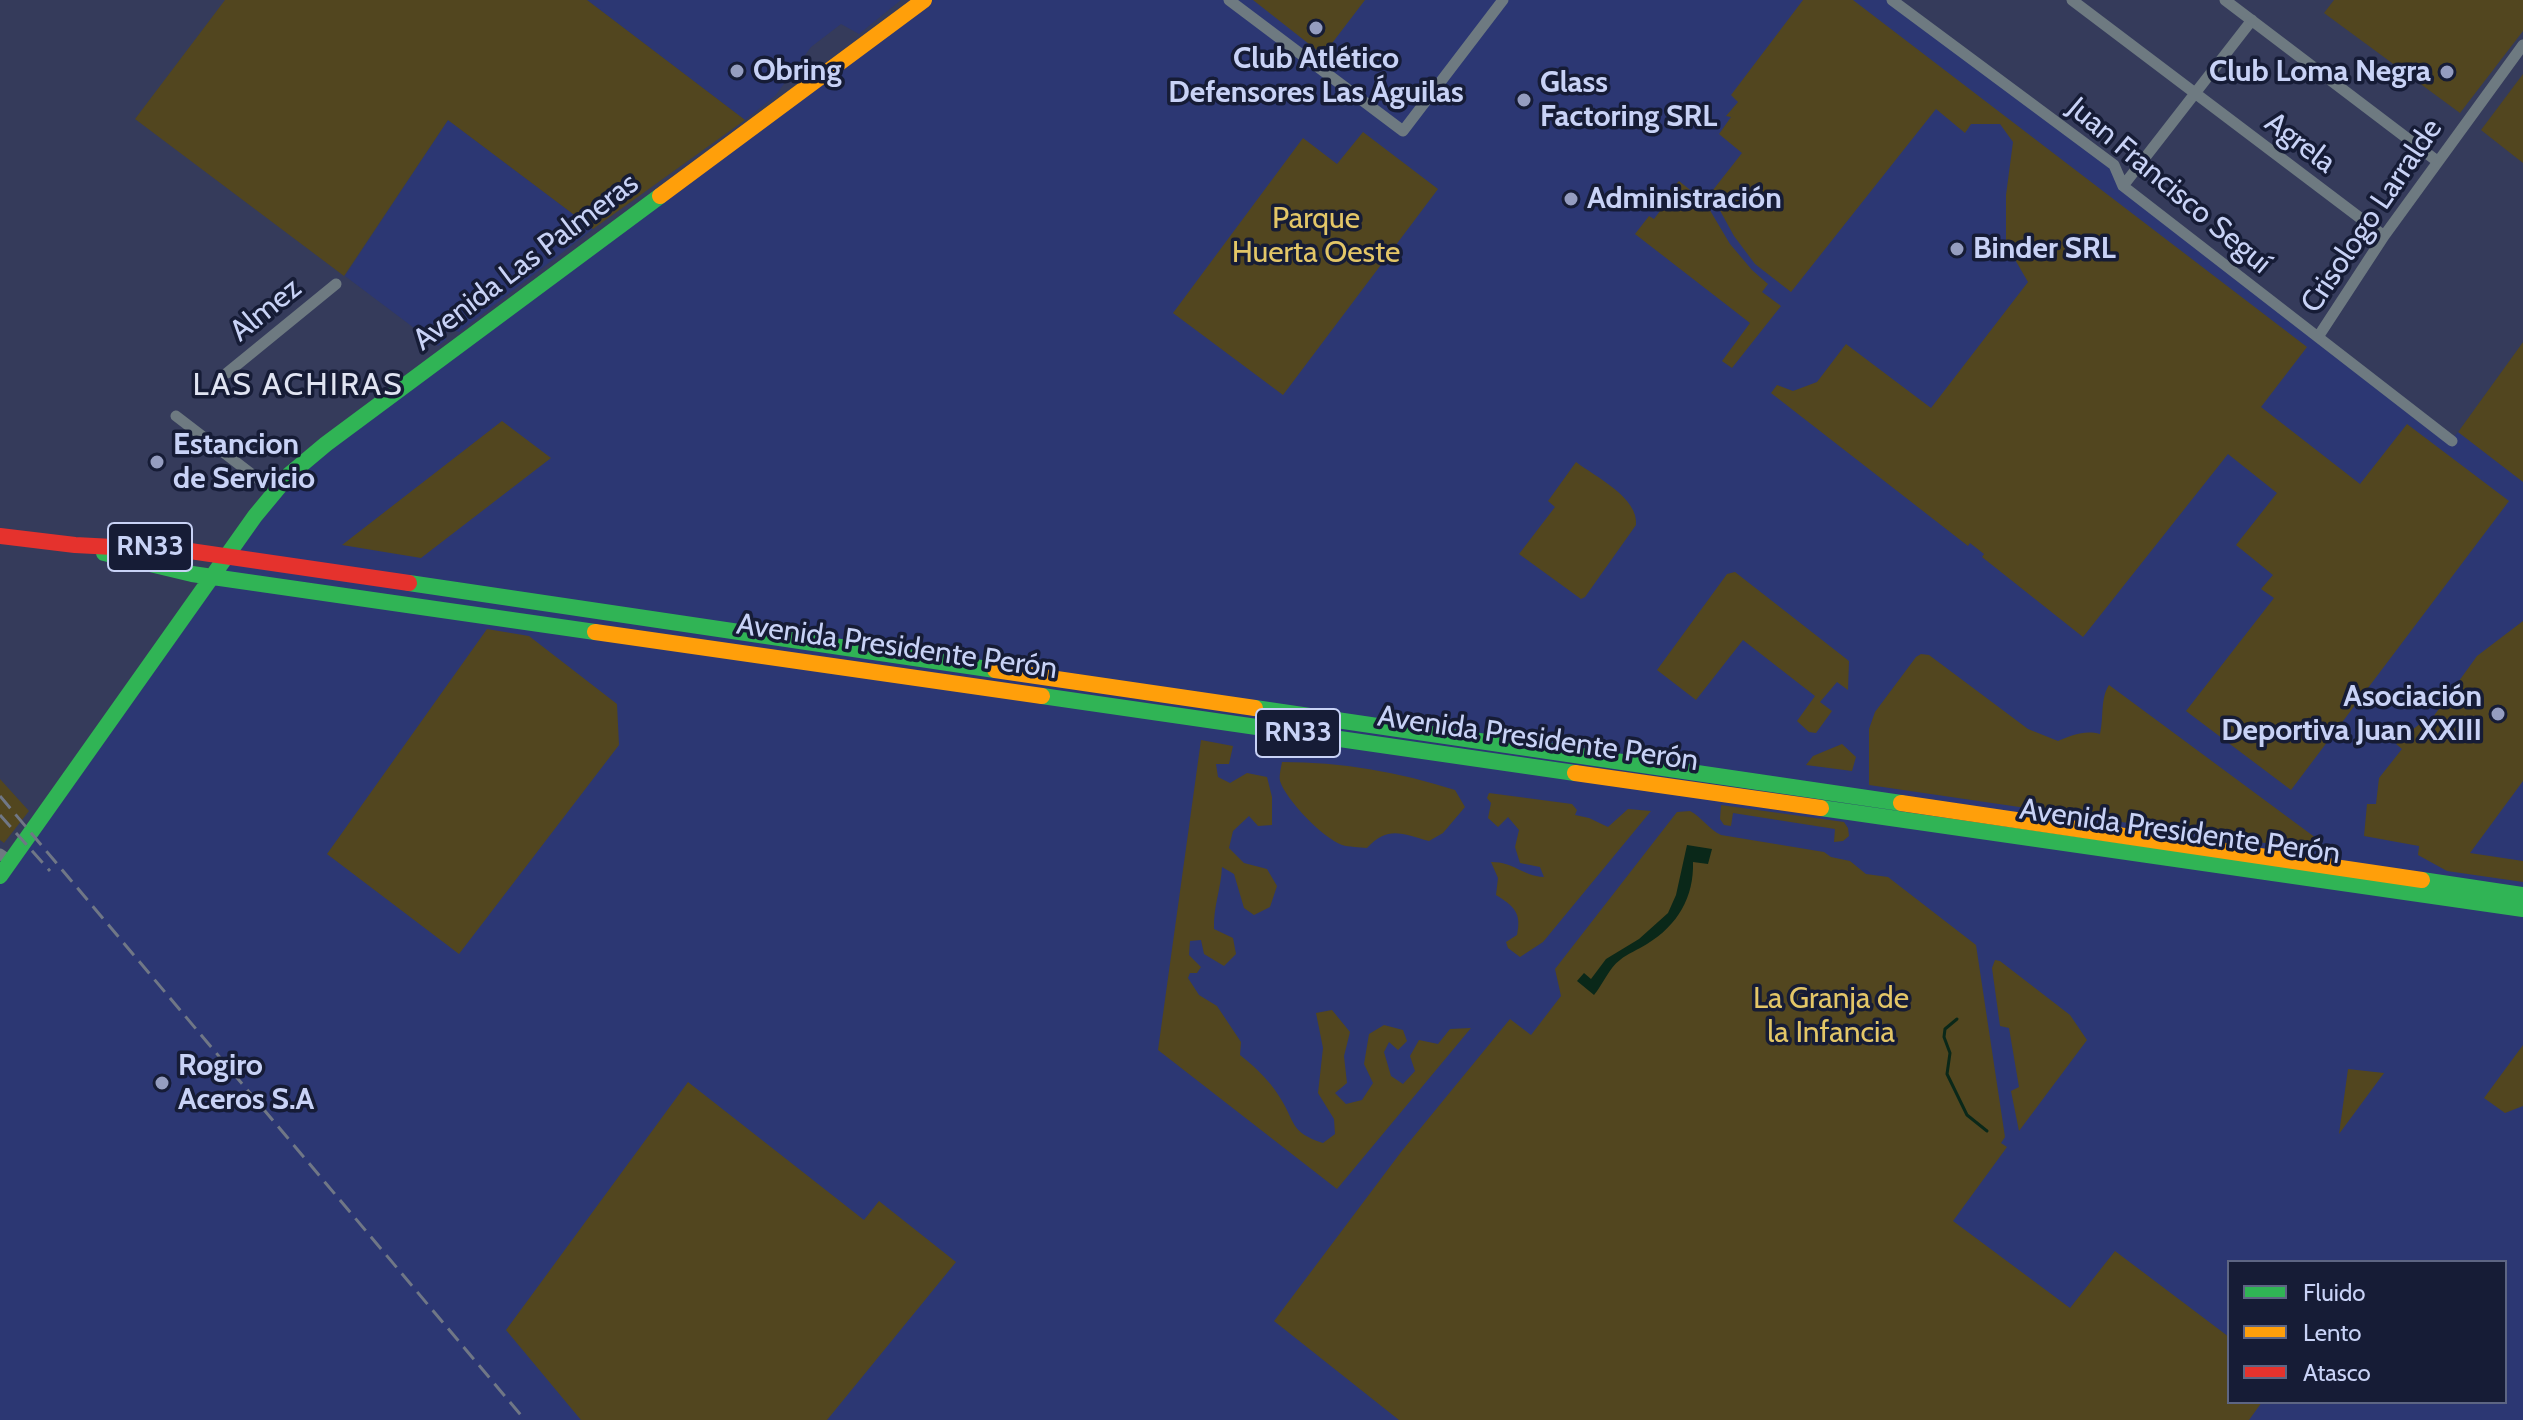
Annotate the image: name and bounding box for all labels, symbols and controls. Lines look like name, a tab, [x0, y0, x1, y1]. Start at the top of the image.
marker: Club Atlético Defensores Las Águilas	[1307, 19, 1325, 37]
place label: Club Atlético Defensores Las Águilas	[1168, 41, 1464, 112]
place label: Obring	[753, 53, 841, 89]
place label: Club Loma Negra	[2209, 54, 2431, 90]
marker: Obring	[728, 62, 746, 80]
marker: Club Loma Negra	[2438, 63, 2456, 81]
place label: Glass Factoring SRL	[1540, 65, 1717, 136]
street label: Juan Francisco Seguí	[2060, 90, 2278, 282]
marker: Glass Factoring SRL	[1515, 91, 1533, 109]
street label: Agrela	[2258, 105, 2342, 181]
street label: Crisologo Larralde	[2294, 112, 2450, 320]
street label: Avenida Las Palmeras	[406, 166, 646, 358]
place label: Administración	[1587, 181, 1782, 217]
marker: Administración	[1562, 190, 1580, 208]
park label: Parque Huerta Oeste	[1232, 201, 1400, 272]
place label: Binder SRL	[1973, 231, 2116, 267]
marker: Binder SRL	[1948, 240, 1966, 258]
street label: Almez	[223, 270, 309, 350]
district label: LAS ACHIRAS	[192, 367, 404, 405]
place label: Estancion de Servicio	[173, 427, 315, 498]
marker: Estancion de Servicio	[148, 453, 166, 471]
road number: RN33	[108, 523, 192, 571]
street label: Avenida Presidente Perón	[734, 607, 1060, 687]
place label: Asociación Deportiva Juan XXIII	[2221, 679, 2482, 750]
street label: Avenida Presidente Perón	[1375, 699, 1701, 779]
marker: Asociación Deportiva Juan XXIII	[2489, 705, 2507, 723]
road number: RN33	[1256, 709, 1340, 757]
street label: Avenida Presidente Perón	[2017, 792, 2343, 872]
park label: La Granja de la Infancia	[1753, 981, 1909, 1052]
place label: Rogiro Aceros S.A	[178, 1048, 314, 1118]
marker: Rogiro Aceros S.A	[153, 1074, 171, 1092]
legend	[2227, 1260, 2507, 1404]
text: Fluido	[2303, 1278, 2365, 1307]
text: Lento	[2303, 1318, 2362, 1347]
text: Atasco	[2303, 1358, 2371, 1387]

